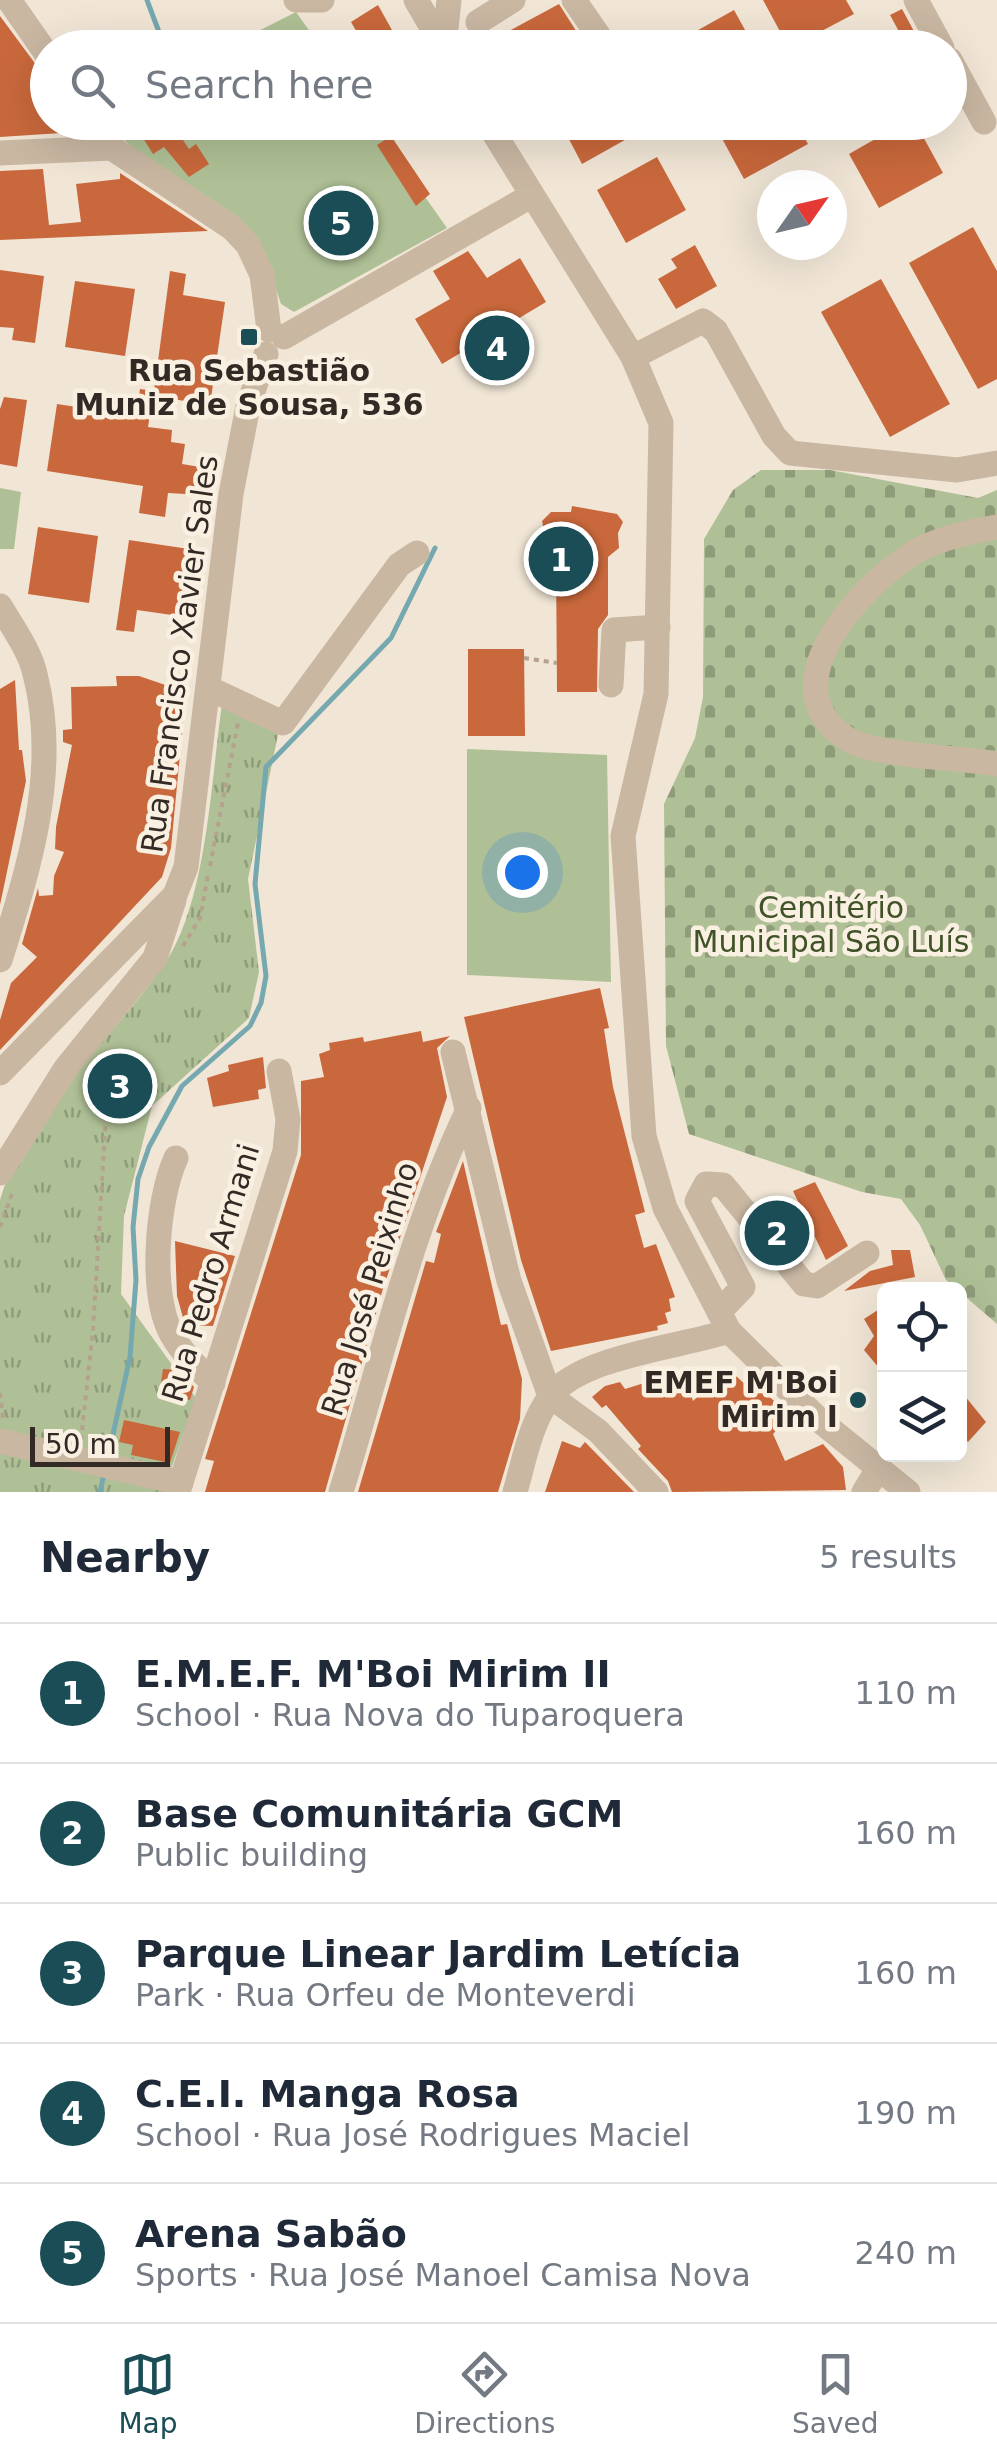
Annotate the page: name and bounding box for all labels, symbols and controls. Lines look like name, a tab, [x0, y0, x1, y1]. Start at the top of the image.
search box	[30, 30, 967, 140]
icon: search	[65, 58, 120, 113]
text: Search here	[145, 63, 373, 107]
north arrow	[757, 170, 847, 260]
pin: 5	[308, 186, 374, 260]
pin: 4	[464, 310, 530, 386]
marker: Rua Sebastião Muniz de Sousa, 536	[238, 326, 260, 348]
place label: Rua Sebastião Muniz de Sousa, 536	[74, 353, 424, 422]
street label: Rua Francisco Xavier Sales	[134, 453, 225, 855]
pin: 1	[528, 522, 594, 596]
your location	[497, 847, 548, 898]
park label: Cemitério Municipal São Luís	[693, 890, 969, 959]
pin: 3	[88, 1048, 152, 1124]
street label: Rua Pedro Armani	[155, 1140, 266, 1406]
street label: Rua José Peixinho	[314, 1158, 425, 1420]
pin: 2	[744, 1196, 810, 1270]
map controls	[877, 1282, 967, 1462]
button: locate	[877, 1282, 967, 1372]
place label: EMEF M'Boi Mirim I	[643, 1365, 838, 1434]
button: layers	[877, 1372, 967, 1462]
marker: EMEF M'Boi Mirim I	[847, 1389, 869, 1411]
scale bar	[30, 1422, 170, 1466]
text: 50 m	[45, 1428, 117, 1461]
text: Nearby	[40, 1533, 210, 1582]
text: 5 results	[819, 1538, 957, 1576]
text: E.M.E.F. M'Boi Mirim II	[135, 1652, 611, 1696]
text: 1	[61, 1674, 84, 1712]
text: 110 m	[855, 1674, 957, 1712]
text: School · Rua Nova do Tuparoquera	[135, 1696, 685, 1734]
text: Base Comunitária GCM	[135, 1792, 623, 1836]
text: 2	[61, 1814, 84, 1852]
text: 160 m	[855, 1814, 957, 1852]
text: Public building	[135, 1836, 368, 1874]
text: Parque Linear Jardim Letícia	[135, 1932, 741, 1976]
text: 3	[61, 1954, 84, 1992]
text: 160 m	[855, 1954, 957, 1992]
text: Park · Rua Orfeu de Monteverdi	[135, 1976, 636, 2014]
text: C.E.I. Manga Rosa	[135, 2072, 520, 2116]
text: 4	[61, 2094, 84, 2132]
text: 190 m	[855, 2094, 957, 2132]
text: School · Rua José Rodrigues Maciel	[135, 2116, 690, 2154]
text: Arena Sabão	[135, 2212, 407, 2256]
text: 5	[61, 2234, 84, 2272]
text: 240 m	[855, 2234, 957, 2272]
text: Sports · Rua José Manoel Camisa Nova	[135, 2256, 751, 2294]
tab: Map	[118, 2347, 177, 2440]
tab: Directions	[414, 2347, 555, 2440]
tab: Saved	[792, 2347, 879, 2440]

